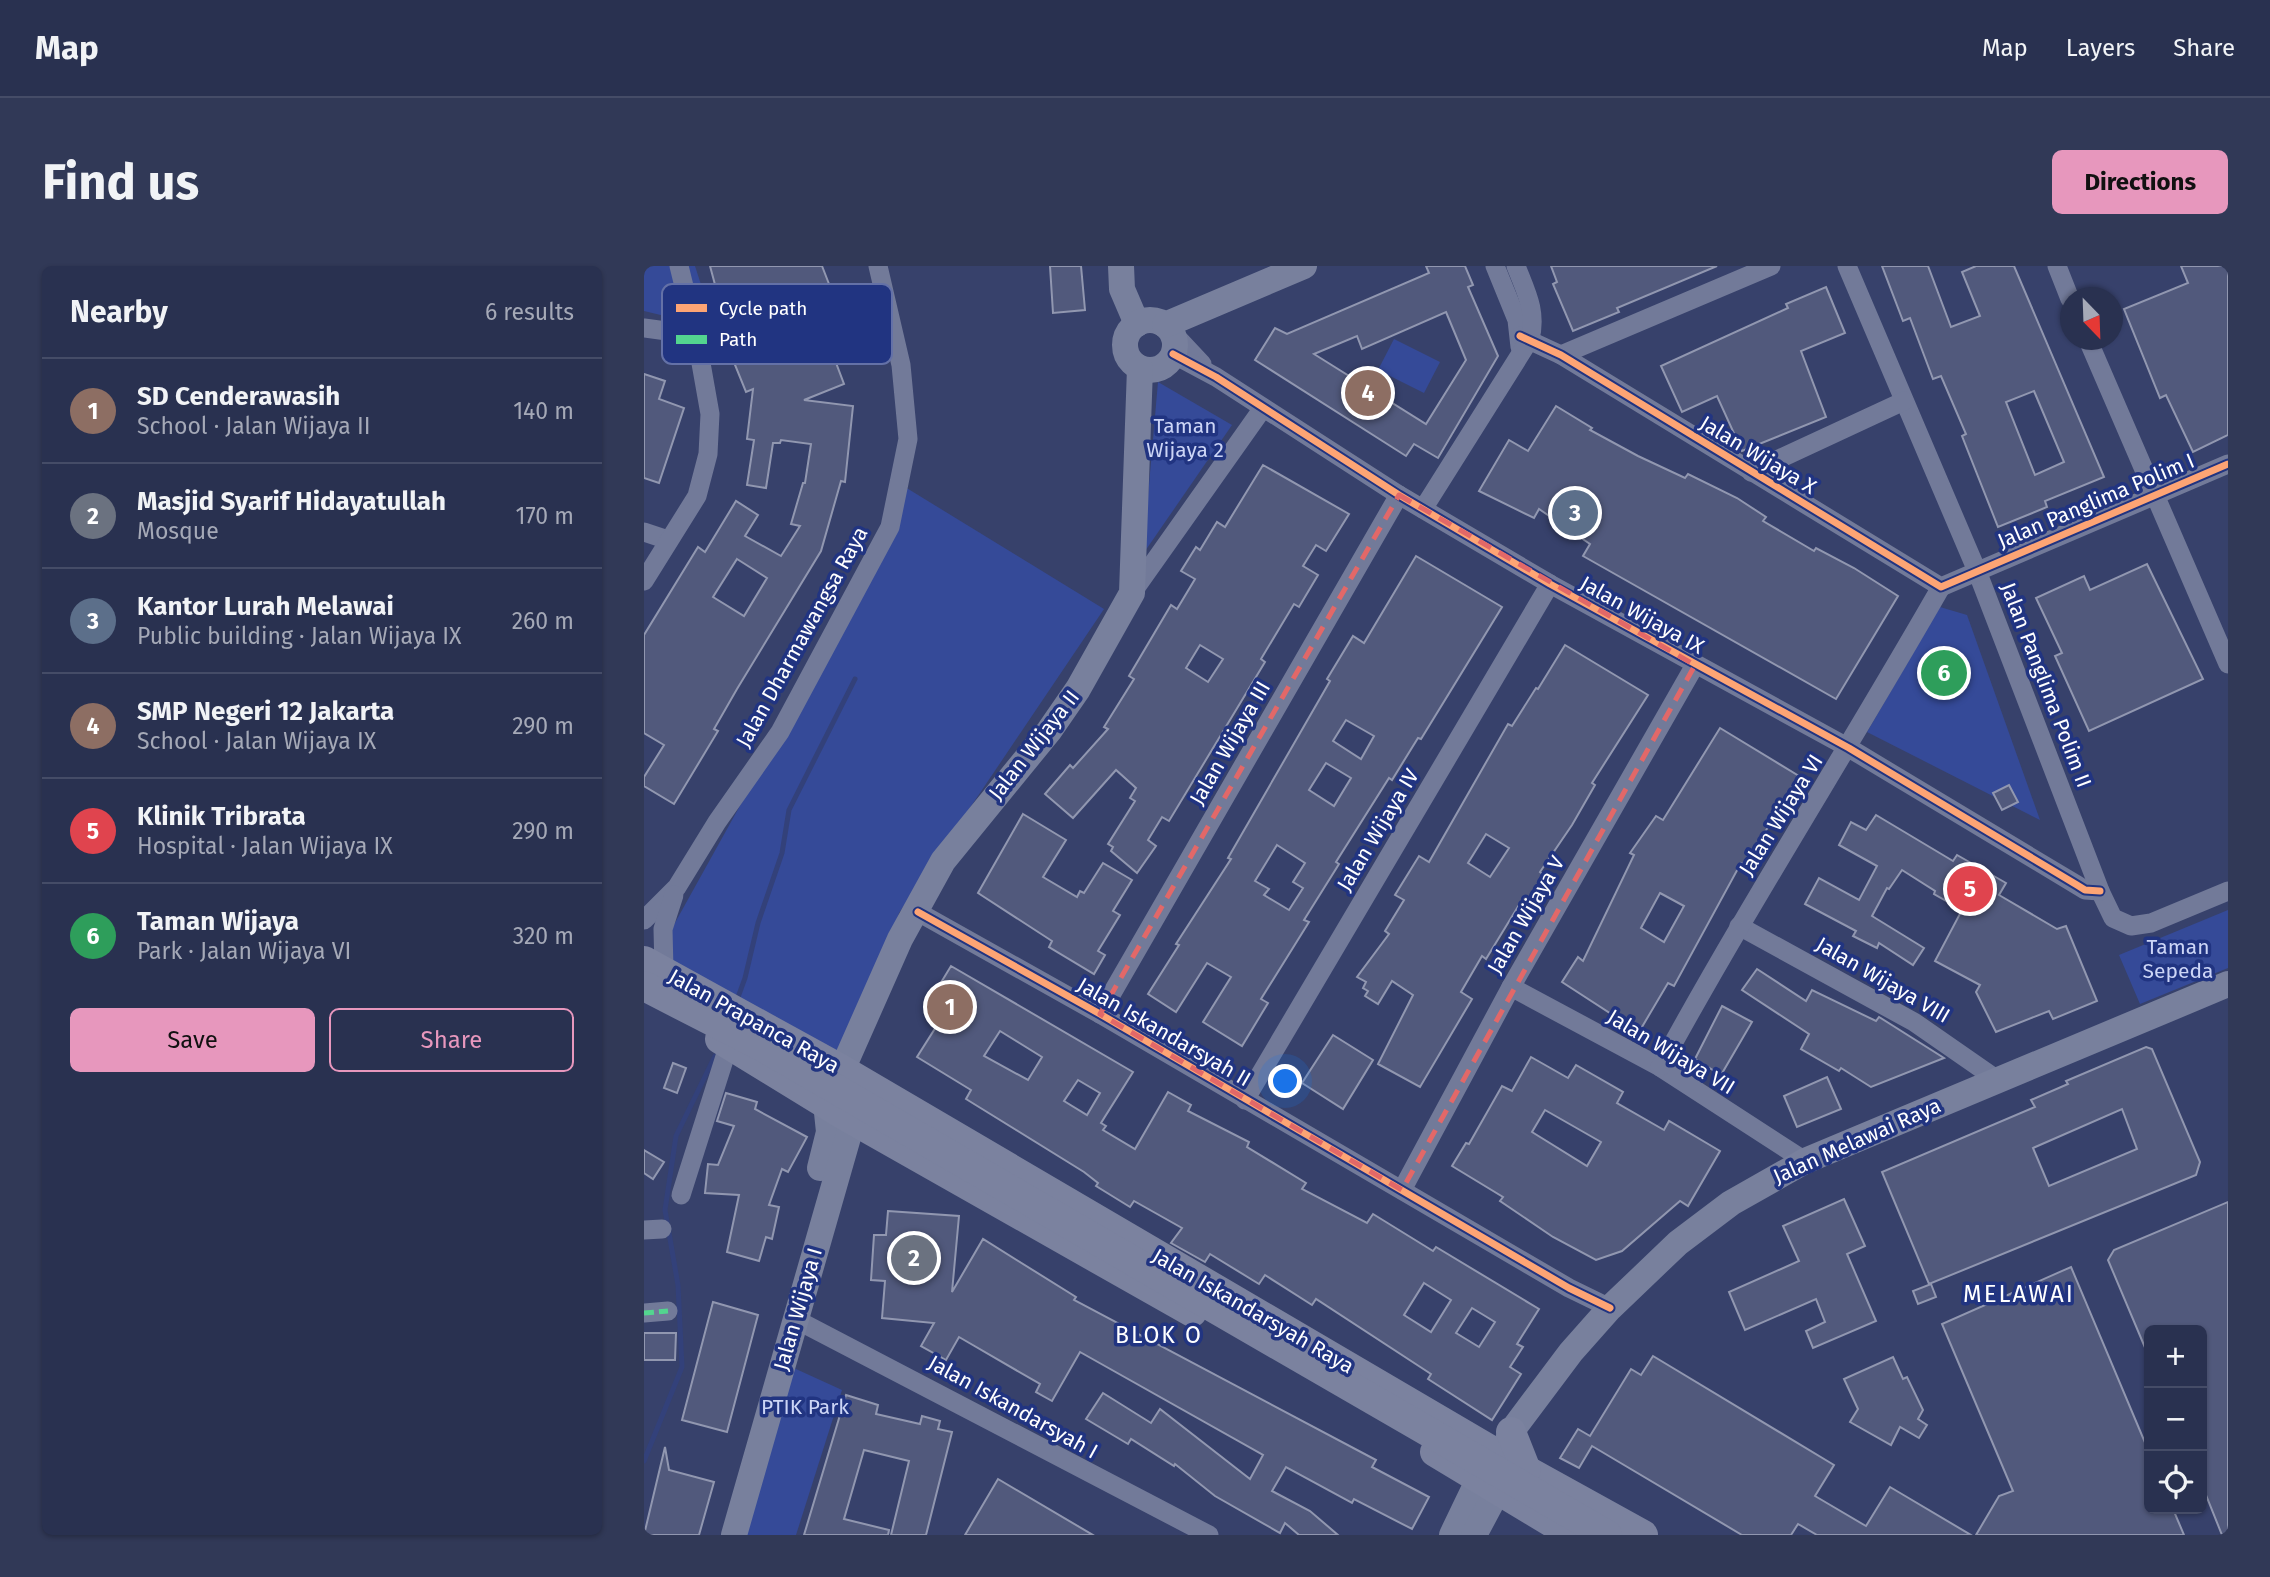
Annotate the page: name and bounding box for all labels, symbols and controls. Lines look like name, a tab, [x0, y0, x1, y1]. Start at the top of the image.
text: Map	[35, 28, 99, 68]
text: Map	[1982, 34, 2028, 62]
text: Layers	[2066, 34, 2135, 62]
text: Share	[2173, 34, 2235, 62]
button: Directions	[2052, 150, 2228, 214]
text: Find us	[42, 153, 199, 212]
legend	[662, 284, 892, 364]
north arrow	[2060, 287, 2123, 350]
text: Nearby	[70, 294, 168, 330]
text: Cycle path	[719, 297, 807, 320]
text: 6 results	[485, 298, 574, 326]
text: Path	[719, 328, 757, 351]
pin: 4	[1345, 367, 1391, 419]
text: SD Cenderawasih	[137, 381, 340, 412]
text: 1	[88, 397, 98, 425]
text: 140 m	[513, 397, 574, 425]
street label: Jalan Wijaya X	[1695, 410, 1822, 500]
text: School · Jalan Wijaya II	[137, 412, 371, 440]
park label: Taman Wijaya 2	[1146, 413, 1224, 463]
street label: Jalan Panglima Polim I	[1994, 448, 2198, 554]
text: Masjid Syarif Hidayatullah	[137, 486, 446, 517]
pin: 3	[1552, 487, 1598, 539]
text: 2	[87, 502, 99, 530]
text: 170 m	[515, 502, 574, 530]
text: Mosque	[137, 517, 219, 545]
street label: Jalan Dharmawangsa Raya	[730, 522, 874, 752]
street label: Jalan Wijaya IX	[1575, 570, 1709, 660]
street label: Jalan Panglima Polim II	[1995, 579, 2097, 791]
text: Kantor Lurah Melawai	[137, 591, 394, 622]
text: 3	[87, 607, 99, 635]
text: 260 m	[512, 607, 574, 635]
text: Public building · Jalan Wijaya IX	[137, 622, 462, 650]
pin: 6	[1921, 647, 1967, 699]
street label: Jalan Wijaya III	[1184, 676, 1276, 810]
street label: Jalan Wijaya II	[983, 685, 1085, 805]
text: SMP Negeri 12 Jakarta	[137, 696, 394, 727]
text: 4	[87, 712, 100, 740]
text: 290 m	[512, 712, 574, 740]
text: School · Jalan Wijaya IX	[137, 727, 376, 755]
street label: Jalan Wijaya VI	[1733, 750, 1829, 880]
street label: Jalan Wijaya IV	[1331, 764, 1425, 896]
text: Klinik Tribrata	[137, 801, 306, 832]
text: 5	[87, 817, 99, 845]
text: 290 m	[512, 817, 574, 845]
text: Hospital · Jalan Wijaya IX	[137, 832, 393, 860]
street label: Jalan Wijaya V	[1482, 851, 1570, 979]
pin: 5	[1947, 863, 1993, 915]
text: Taman Wijaya	[137, 906, 299, 937]
text: 6	[87, 922, 99, 950]
text: 320 m	[513, 922, 574, 950]
street label: Jalan Wijaya VIII	[1811, 931, 1955, 1029]
park label: Taman Sepeda	[2143, 934, 2213, 984]
text: Park · Jalan Wijaya VI	[137, 937, 351, 965]
street label: Jalan Prapanca Raya	[664, 963, 844, 1079]
street label: Jalan Iskandarsyah II	[1073, 972, 1255, 1092]
pin: 1	[927, 981, 973, 1033]
street label: Jalan Wijaya VII	[1602, 1004, 1740, 1100]
button: Save	[70, 1008, 315, 1072]
button: Share	[329, 1008, 574, 1072]
your location	[1268, 1064, 1302, 1098]
street label: Jalan Melawai Raya	[1769, 1092, 1945, 1190]
pin: 2	[891, 1232, 937, 1284]
street label: Jalan Iskandarsyah Raya	[1147, 1243, 1359, 1379]
street label: Jalan Wijaya I	[768, 1245, 828, 1373]
district label: MELAWAI	[1963, 1280, 2075, 1308]
district label: BLOK O	[1115, 1321, 1203, 1349]
map controls	[2144, 1325, 2207, 1514]
button: +	[2144, 1325, 2207, 1388]
street label: Jalan Iskandarsyah I	[924, 1350, 1102, 1464]
button: −	[2144, 1388, 2207, 1451]
park label: PTIK Park	[761, 1394, 849, 1420]
button: locate	[2144, 1451, 2207, 1514]

